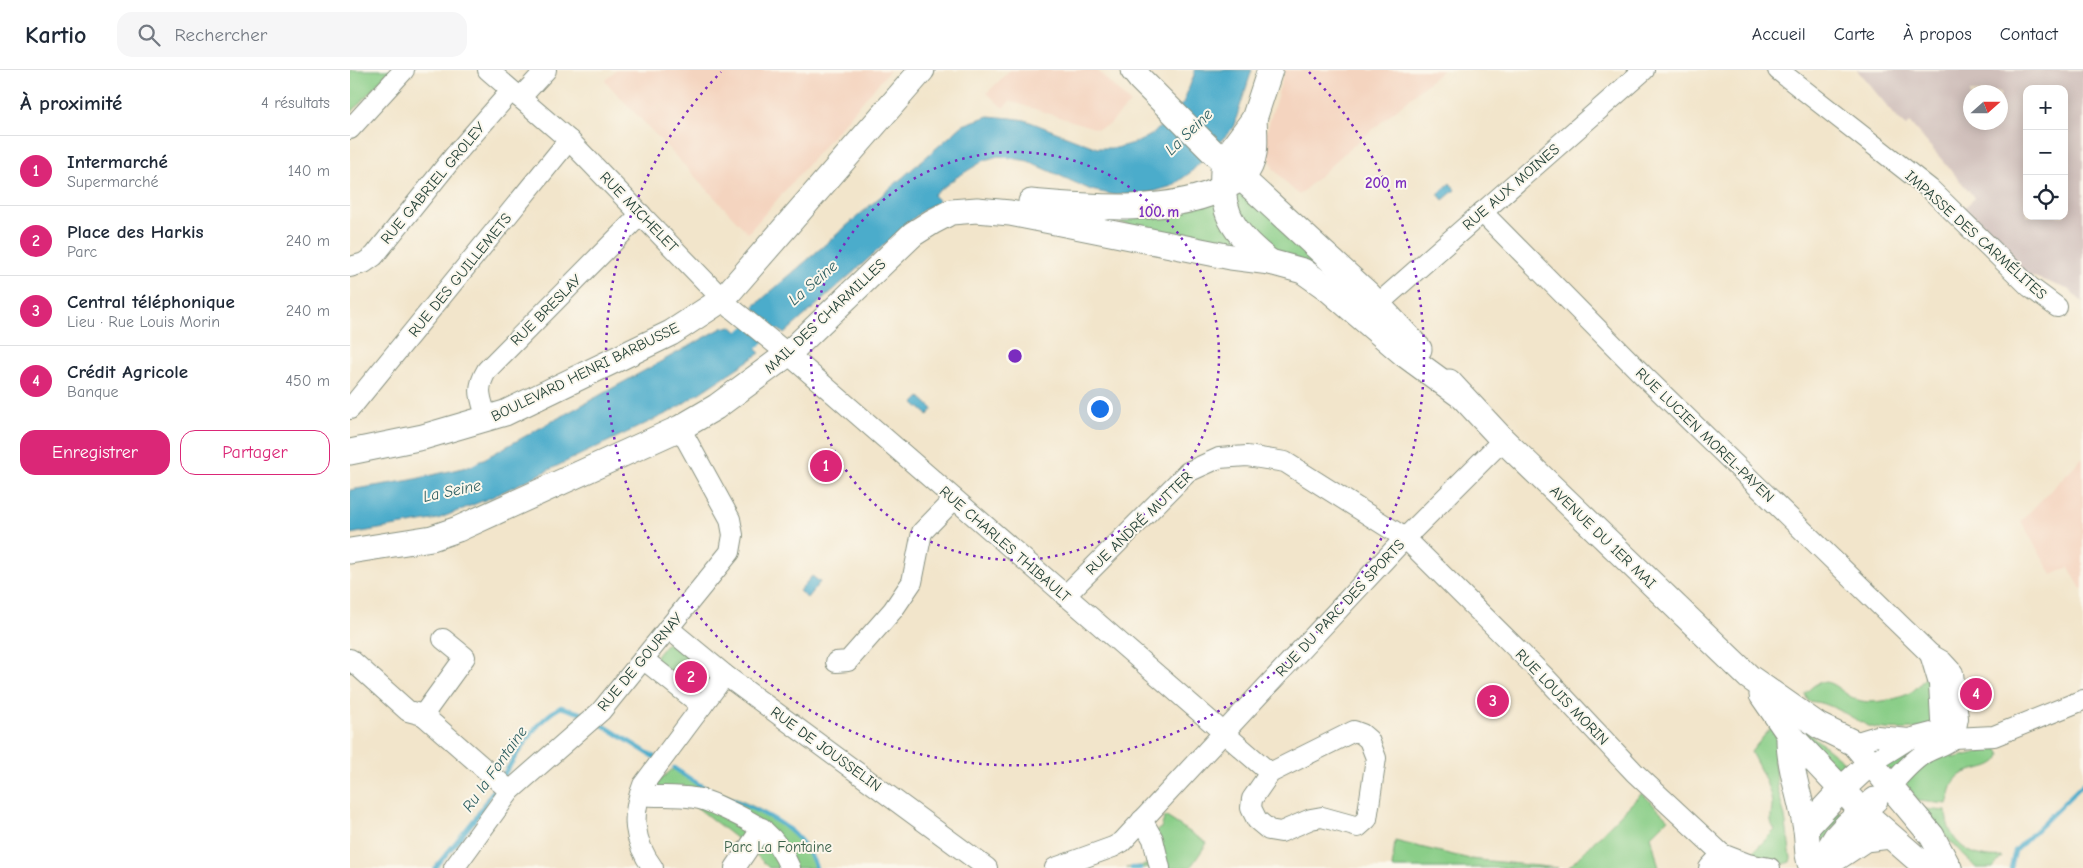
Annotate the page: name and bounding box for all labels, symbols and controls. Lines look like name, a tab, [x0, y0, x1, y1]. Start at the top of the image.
search box	[117, 12, 467, 57]
text: Kartio	[25, 21, 87, 49]
icon: search	[135, 21, 163, 49]
text: Rechercher	[175, 24, 267, 46]
text: Accueil	[1752, 24, 1806, 45]
text: Carte	[1834, 24, 1875, 45]
text: À propos	[1903, 24, 1972, 45]
text: Contact	[2000, 24, 2058, 45]
north arrow	[1963, 85, 2008, 130]
map controls	[2023, 85, 2068, 220]
button: +	[2023, 85, 2068, 130]
text: À proximité	[20, 91, 122, 115]
text: 4 résultats	[261, 94, 330, 112]
water label: La Seine	[1162, 105, 1216, 159]
street label: RUE GABRIEL GROLEY	[377, 118, 489, 247]
button: −	[2023, 130, 2068, 175]
street label: RUE AUX MOINES	[1459, 140, 1563, 234]
text: Intermarché	[67, 151, 168, 173]
text: 1	[33, 162, 39, 180]
text: 140 m	[288, 162, 330, 180]
street label: IMPASSE DES CARMÉLITES	[1901, 166, 2051, 303]
street label: RUE MICHELET	[596, 168, 682, 256]
text: Supermarché	[67, 173, 159, 191]
text: 200 m	[1365, 174, 1407, 192]
button: locate	[2023, 175, 2068, 220]
text: 100 m	[1139, 203, 1179, 221]
street label: RUE DES GUILLEMETS	[405, 210, 515, 340]
text: Place des Harkis	[67, 221, 204, 243]
text: 2	[32, 232, 40, 250]
text: 240 m	[286, 232, 330, 250]
text: Parc	[67, 243, 97, 261]
street label: MAIL DES CHARMILLES	[760, 255, 890, 377]
water label: La Seine	[785, 257, 841, 309]
street label: RUE BRESLAY	[507, 271, 585, 349]
text: Central téléphonique	[67, 291, 235, 313]
text: 3	[32, 302, 40, 320]
text: 240 m	[286, 302, 330, 320]
text: Lieu · Rue Louis Morin	[67, 313, 220, 331]
street label: BOULEVARD HENRI BARBUSSE	[488, 319, 682, 425]
centre of rings	[1006, 347, 1024, 365]
text: Crédit Agricole	[67, 361, 188, 383]
street label: RUE LUCIEN MOREL-PAYEN	[1632, 364, 1778, 506]
text: 4	[32, 372, 40, 390]
text: 450 m	[285, 372, 330, 390]
text: Banque	[67, 383, 118, 401]
your location	[1087, 396, 1113, 422]
button: Enregistrer	[20, 430, 170, 475]
button: Partager	[180, 430, 330, 475]
pin: 1	[810, 447, 842, 485]
street label: RUE ANDRÉ MUTTER	[1081, 467, 1196, 579]
water label: La Seine	[421, 476, 483, 506]
street label: RUE CHARLES THIBAULT	[936, 482, 1074, 606]
street label: AVENUE DU 1ER MAI	[1546, 482, 1660, 592]
street label: RUE DU PARC DES SPORTS	[1272, 536, 1408, 680]
street label: RUE DE GOURNAY	[594, 609, 687, 715]
street label: RUE LOUIS MORIN	[1512, 645, 1612, 749]
pin: 2	[675, 658, 707, 696]
pin: 4	[1960, 675, 1992, 713]
pin: 3	[1477, 682, 1509, 720]
street label: RUE DE JOUSSELIN	[767, 703, 885, 795]
water label: Ru la Fontaine	[459, 723, 531, 815]
park label: Parc La Fontaine	[724, 838, 833, 856]

